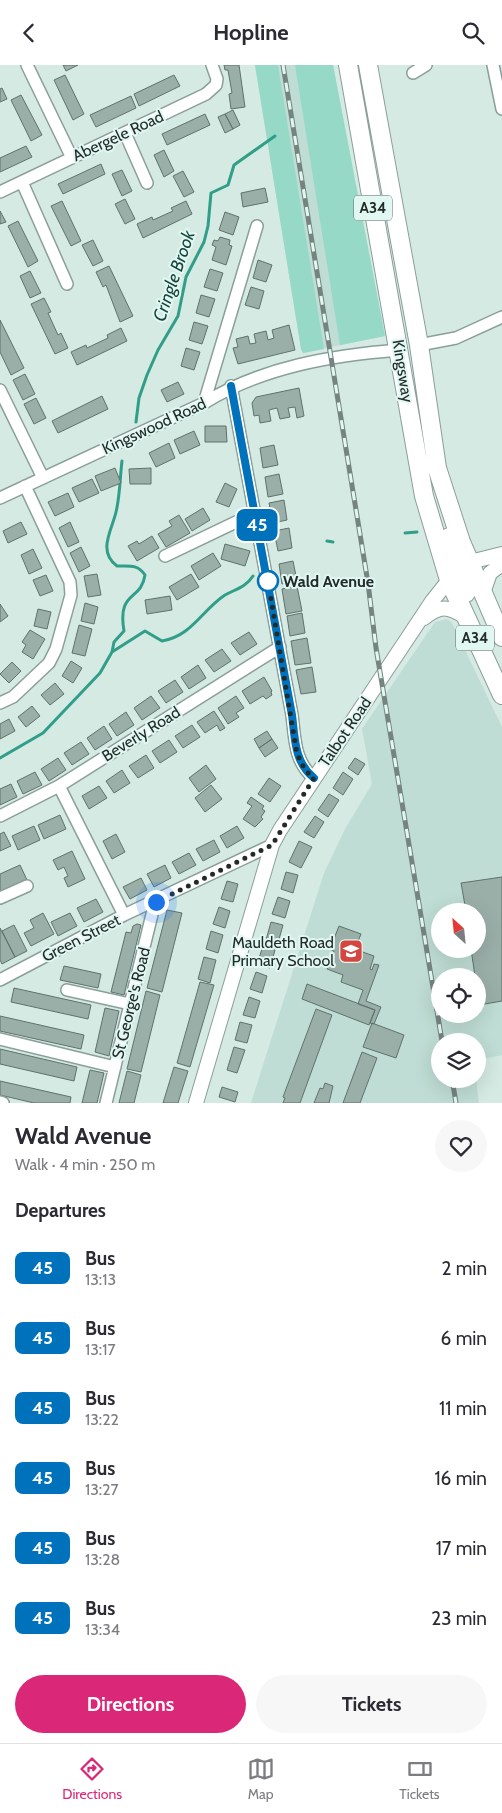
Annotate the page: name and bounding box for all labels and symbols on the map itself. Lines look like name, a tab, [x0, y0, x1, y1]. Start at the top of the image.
street label: Abergele Road	[69, 107, 167, 165]
road number: A34	[354, 195, 392, 221]
water label: Cringle Brook	[148, 226, 200, 324]
street label: Kingsway	[389, 338, 417, 404]
street label: Kingswood Road	[99, 394, 209, 458]
line badge: 45	[234, 509, 280, 541]
marker: Wald Avenue	[257, 570, 279, 592]
place label: Wald Avenue	[283, 572, 374, 591]
road number: A34	[456, 625, 494, 651]
street label: Talbot Road	[315, 693, 375, 771]
street label: Beverly Road	[98, 702, 184, 766]
your location	[144, 890, 169, 915]
north arrow	[431, 903, 486, 957]
street label: Green Street	[39, 910, 124, 966]
place label: Mauldeth Road Primary School	[231, 933, 334, 970]
school or university icon: Mauldeth Road Primary School	[338, 938, 364, 964]
street label: St George's Road	[108, 945, 154, 1061]

